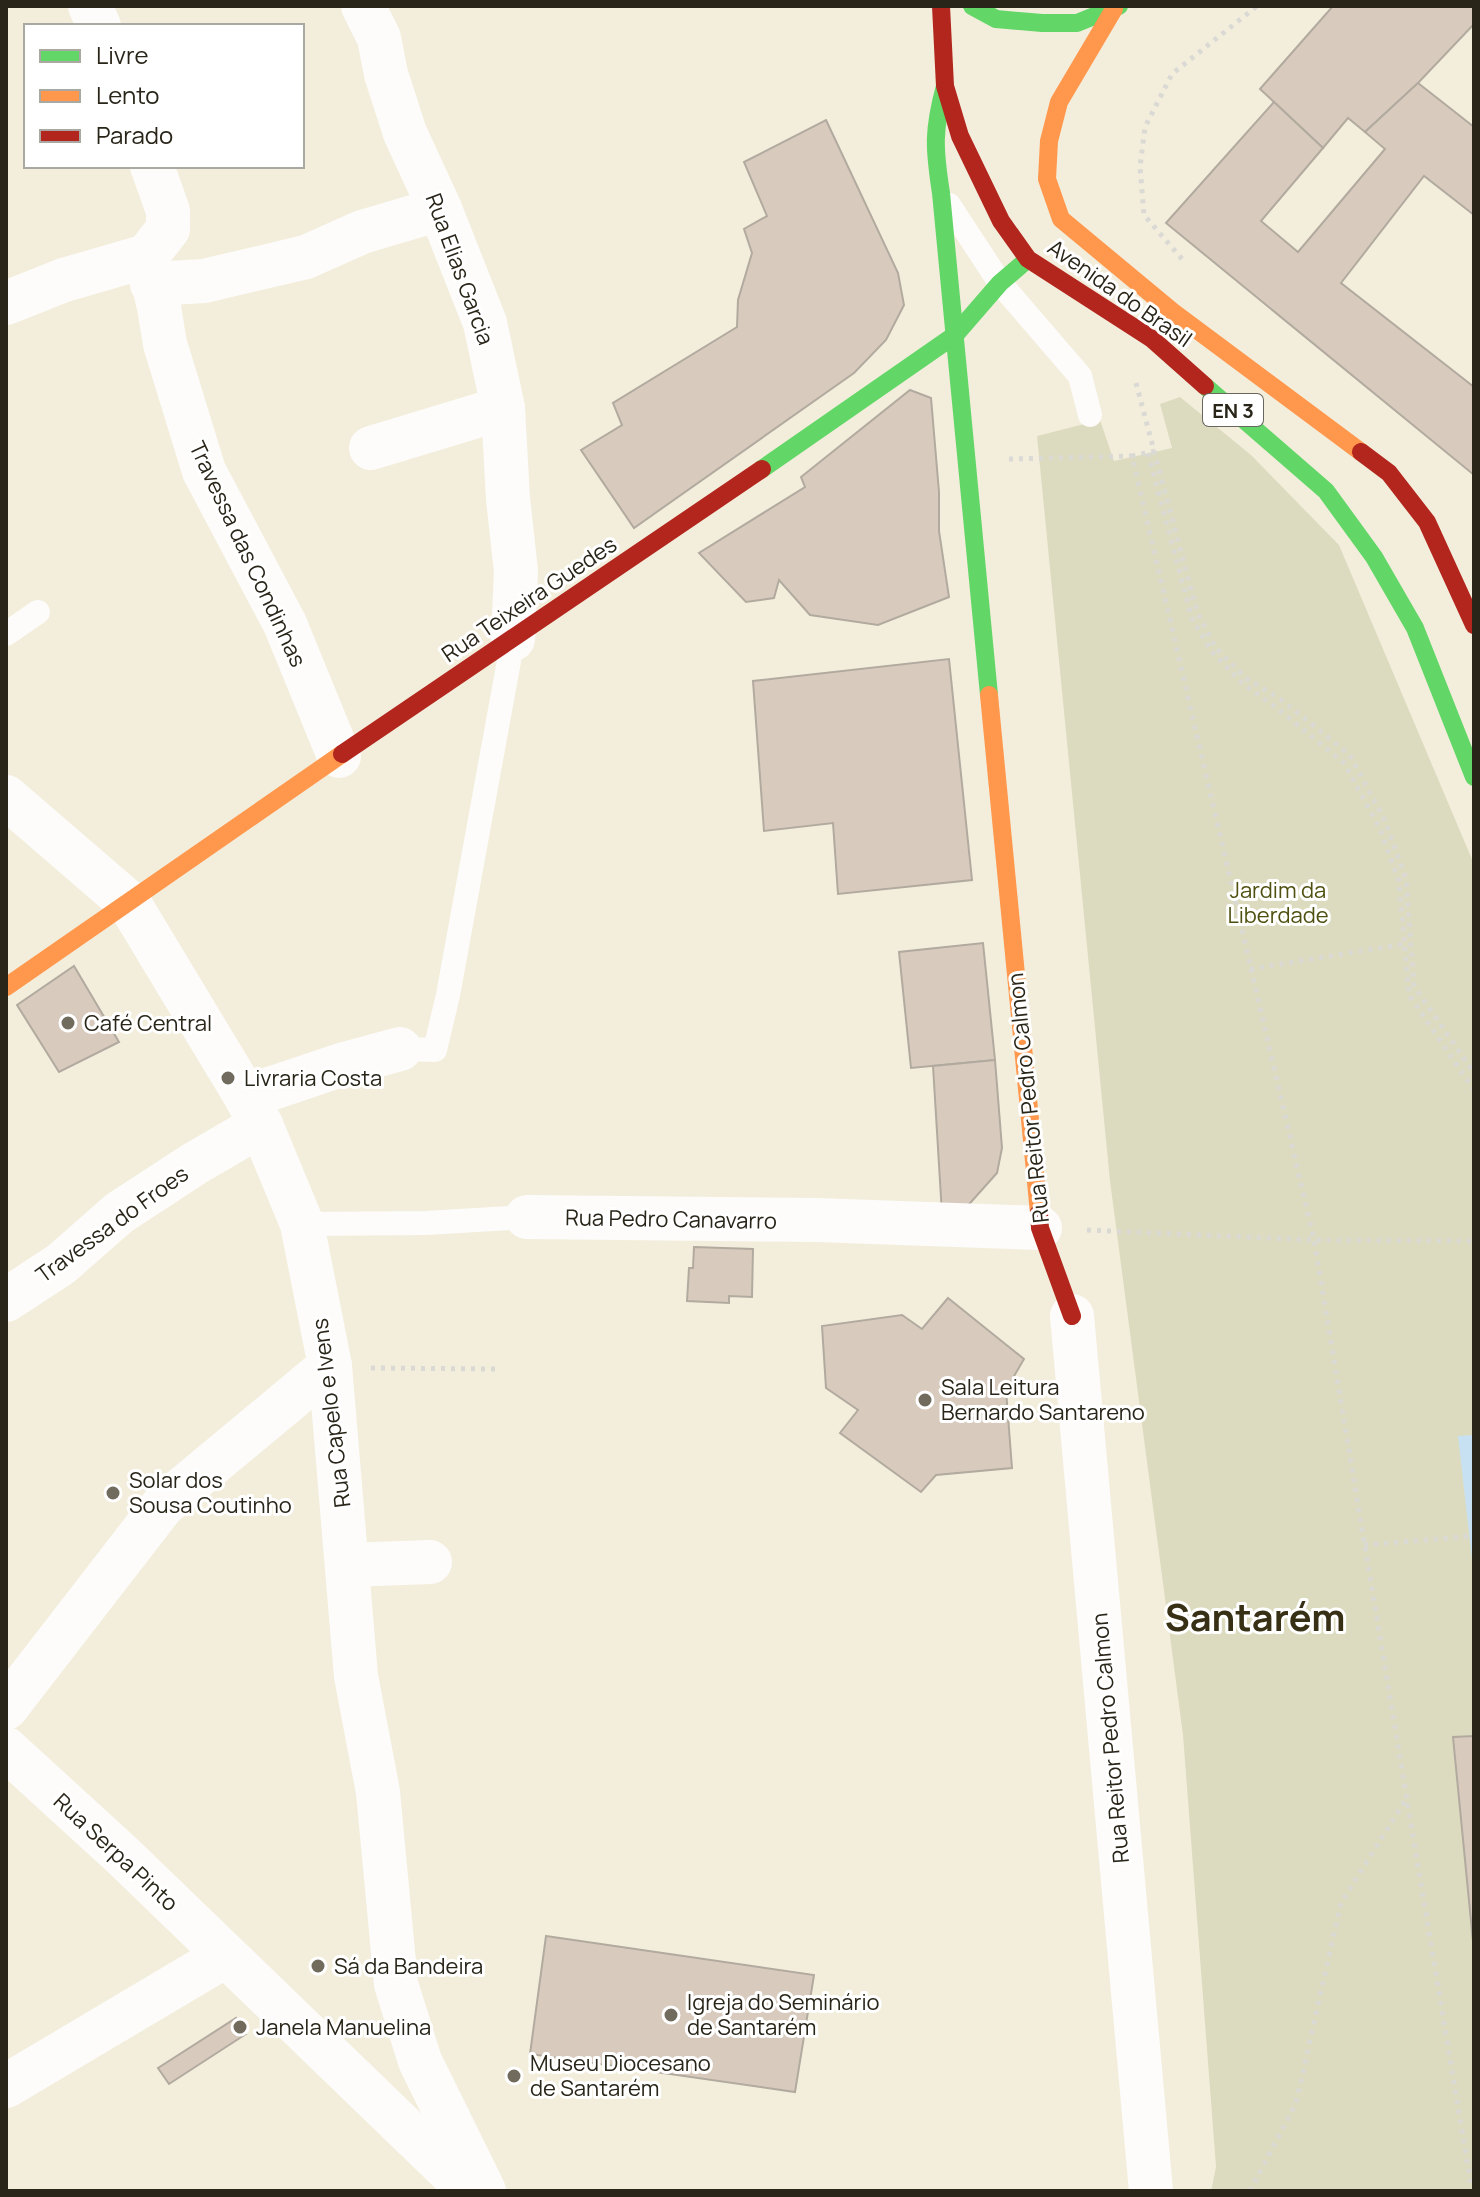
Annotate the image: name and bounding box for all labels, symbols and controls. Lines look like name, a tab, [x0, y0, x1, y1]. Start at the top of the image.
legend	[24, 24, 304, 168]
text: Livre	[96, 38, 149, 71]
text: Lento	[96, 78, 160, 111]
text: Parado	[96, 118, 173, 151]
street label: Rua Elias Garcia	[419, 189, 501, 349]
street label: Avenida do Brasil	[1042, 232, 1198, 354]
road number: EN 3	[1203, 394, 1263, 426]
street label: Travessa das Condinhas	[182, 436, 314, 672]
street label: Rua Teixeira Guedes	[436, 529, 622, 669]
park label: Jardim da Liberdade	[1227, 875, 1329, 930]
street label: Rua Reitor Pedro Calmon	[1000, 972, 1056, 1224]
place label: Café Central	[84, 1008, 212, 1038]
marker: Café Central	[59, 1014, 77, 1032]
place label: Livraria Costa	[244, 1063, 382, 1093]
marker: Livraria Costa	[219, 1069, 237, 1087]
street label: Travessa do Froes	[30, 1159, 194, 1289]
street label: Rua Pedro Canavarro	[565, 1202, 777, 1236]
street label: Rua Capelo e Ivens	[305, 1317, 357, 1509]
place label: Sala Leitura Bernardo Santareno	[941, 1372, 1145, 1427]
marker: Sala Leitura Bernardo Santareno	[916, 1391, 934, 1409]
place label: Solar dos Sousa Coutinho	[129, 1465, 292, 1520]
marker: Solar dos Sousa Coutinho	[104, 1484, 122, 1502]
district label: Santarém	[1165, 1590, 1345, 1642]
street label: Rua Reitor Pedro Calmon	[1084, 1612, 1136, 1864]
street label: Rua Serpa Pinto	[47, 1786, 185, 1918]
place label: Sá da Bandeira	[334, 1951, 483, 1981]
marker: Sá da Bandeira	[309, 1957, 327, 1975]
place label: Igreja do Seminário de Santarém	[687, 1987, 880, 2042]
marker: Igreja do Seminário de Santarém	[662, 2006, 680, 2024]
place label: Janela Manuelina	[256, 2012, 431, 2042]
marker: Janela Manuelina	[231, 2018, 249, 2036]
place label: Museu Diocesano de Santarém	[530, 2048, 711, 2103]
marker: Museu Diocesano de Santarém	[505, 2067, 523, 2085]

